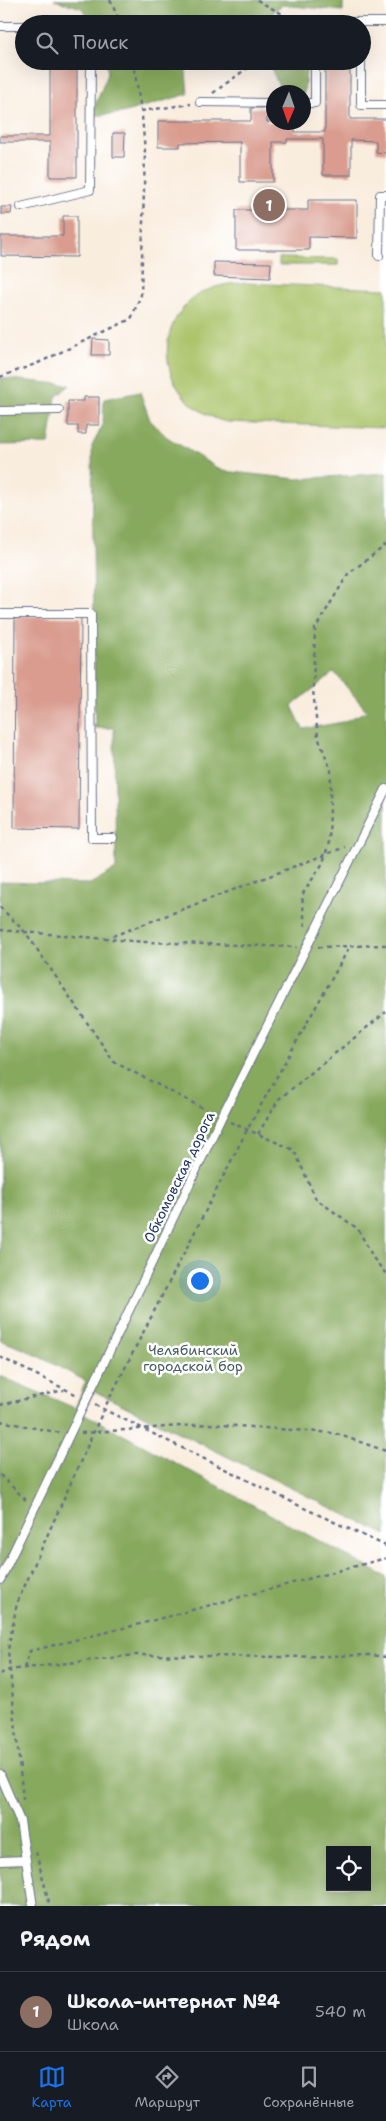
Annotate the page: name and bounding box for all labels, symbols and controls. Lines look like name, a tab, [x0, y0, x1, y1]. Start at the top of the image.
search box	[15, 15, 371, 70]
icon: search	[33, 29, 61, 57]
text: Поиск	[73, 30, 128, 55]
north arrow	[266, 85, 311, 130]
pin: 1	[253, 186, 285, 224]
street label: Обкомовская дорога	[139, 1108, 219, 1246]
your location	[187, 1268, 213, 1294]
park label: Челябинский городской бор	[143, 1341, 243, 1375]
map controls	[326, 1846, 371, 1891]
button: locate	[326, 1846, 371, 1891]
text: Рядом	[20, 1925, 90, 1953]
text: Школа-интернат №4	[67, 1989, 280, 2014]
text: 1	[32, 2001, 40, 2022]
text: 540 m	[315, 2001, 366, 2022]
text: Школа	[67, 2014, 119, 2035]
tab: Карта	[32, 2063, 72, 2111]
tab: Маршрут	[135, 2063, 200, 2111]
tab: Сохранённые	[263, 2063, 354, 2111]

